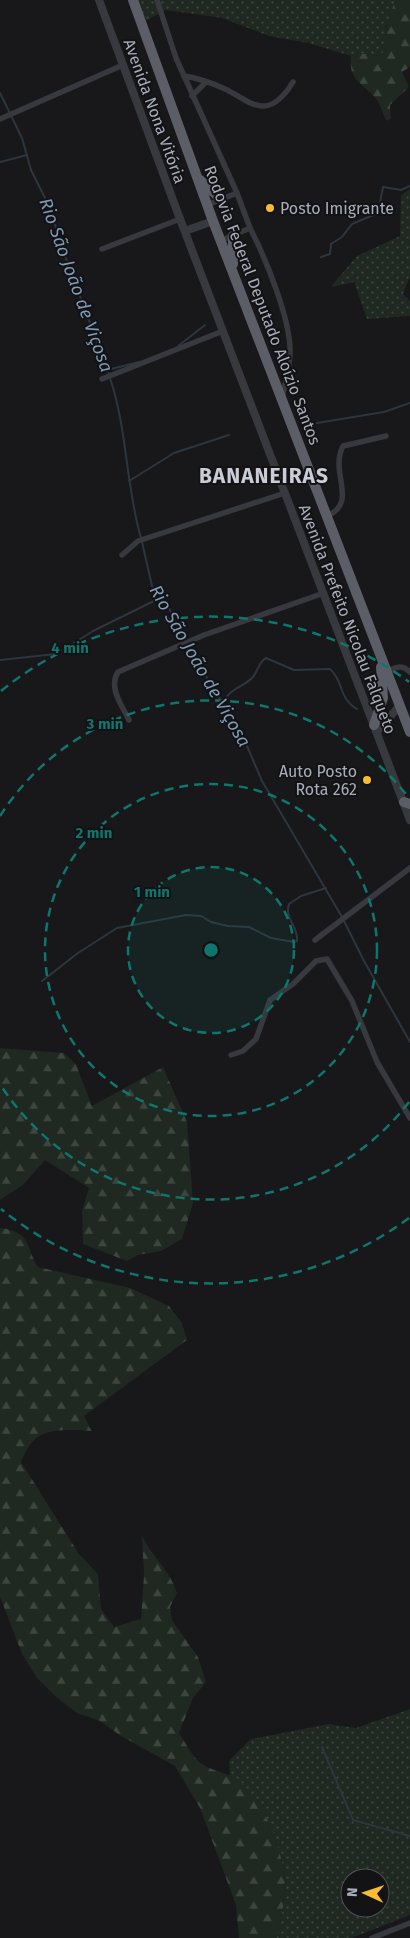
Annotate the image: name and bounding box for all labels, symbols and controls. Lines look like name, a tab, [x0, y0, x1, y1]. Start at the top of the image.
street label: Avenida Nona Vitória	[120, 36, 190, 186]
street label: Rodovia Federal Deputado Aloízio Santos	[200, 163, 325, 447]
water label: Rio São João de Viçosa	[34, 195, 118, 375]
place label: Posto Imigrante	[280, 199, 394, 218]
marker: Posto Imigrante	[264, 202, 276, 214]
district label: BANANEIRAS	[199, 463, 329, 489]
street label: Avenida Prefeito Nicolau Falqueto	[295, 502, 400, 737]
water label: Rio São João de Viçosa	[145, 581, 255, 751]
text: 4 min	[51, 639, 89, 657]
text: 3 min	[86, 715, 123, 733]
place label: Auto Posto Rota 262	[279, 762, 357, 799]
marker: Auto Posto Rota 262	[361, 774, 373, 786]
text: 2 min	[76, 824, 112, 842]
text: 1 min	[134, 883, 170, 901]
centre of rings	[202, 941, 220, 959]
north arrow	[340, 1868, 390, 1918]
text: N	[344, 1887, 361, 1897]

